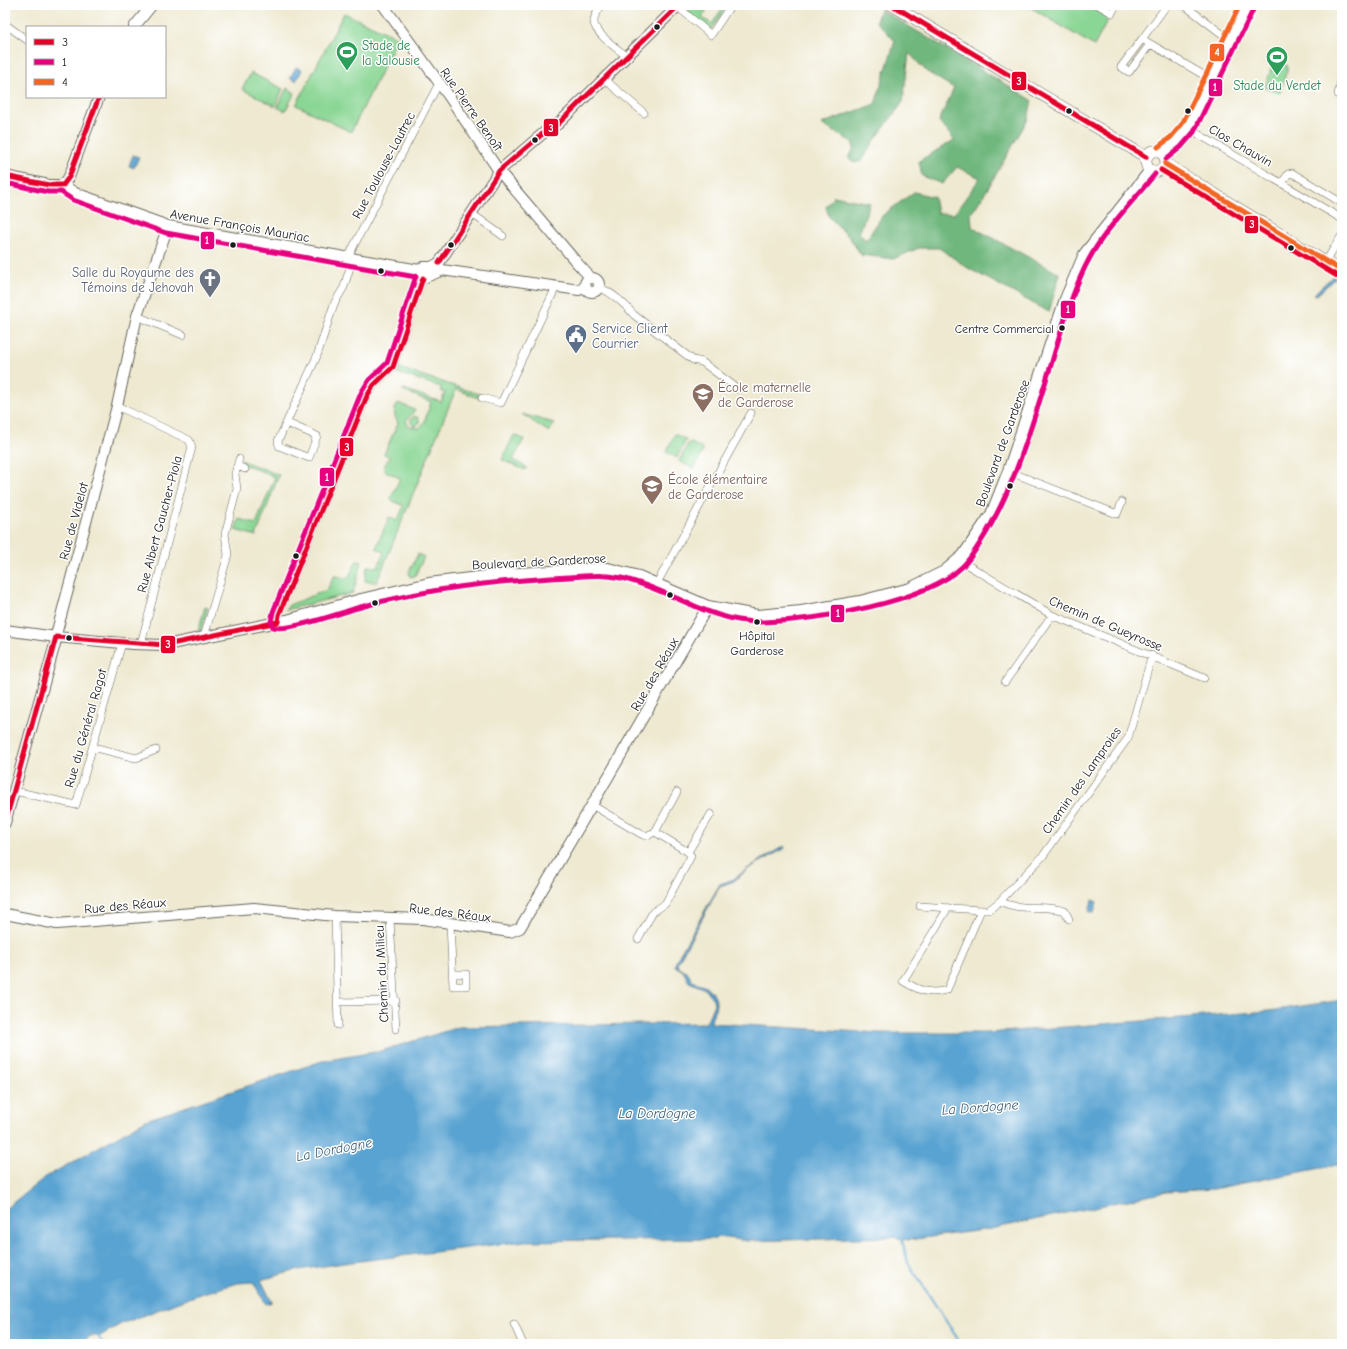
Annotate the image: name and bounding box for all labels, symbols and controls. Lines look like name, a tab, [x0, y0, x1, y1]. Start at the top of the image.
unlabelled marker	[652, 22, 662, 32]
legend	[26, 26, 166, 98]
text: 3	[62, 35, 68, 49]
place label: Stade de la Jalousie	[362, 38, 420, 68]
sports icon: Stade de la Jalousie	[334, 39, 360, 72]
line badge: 4	[1209, 43, 1225, 62]
sports icon: Stade du Verdet	[1264, 44, 1290, 77]
text: 4	[1214, 46, 1220, 59]
text: 1	[62, 55, 67, 69]
street label: Rue Pierre Benoît	[437, 65, 507, 155]
line badge: 3	[1011, 71, 1027, 91]
text: 4	[62, 75, 68, 89]
text: 3	[1016, 75, 1022, 88]
line badge: 1	[1208, 78, 1223, 97]
place label: Stade du Verdet	[1233, 78, 1322, 93]
text: 1	[1213, 81, 1217, 94]
unlabelled marker	[1064, 106, 1074, 116]
unlabelled marker	[1183, 106, 1193, 116]
street label: Rue Toulouse-Lautrec	[349, 109, 418, 221]
line badge: 3	[543, 118, 559, 137]
street label: Clos Chauvin	[1206, 121, 1275, 170]
text: 3	[548, 122, 554, 135]
unlabelled marker	[530, 135, 540, 145]
street label: Avenue François Mauriac	[169, 206, 311, 245]
line badge: 3	[1244, 215, 1259, 234]
text: 3	[1249, 218, 1255, 231]
line badge: 1	[200, 231, 215, 250]
text: 1	[205, 234, 209, 247]
unlabelled marker	[228, 240, 238, 250]
unlabelled marker	[446, 240, 456, 250]
unlabelled marker	[1286, 243, 1296, 253]
place label: Salle du Royaume des Témoins de Jehovah	[72, 265, 194, 295]
church icon: Salle du Royaume des Témoins de Jehovah	[197, 266, 223, 299]
unlabelled marker	[376, 266, 386, 276]
line badge: 1	[1060, 300, 1076, 319]
text: 1	[1066, 303, 1070, 316]
place label: Service Client Courrier	[592, 321, 669, 351]
public building icon: Service Client Courrier	[563, 322, 589, 355]
place label: Centre Commercial	[955, 322, 1054, 336]
marker: Centre Commercial	[1057, 323, 1067, 333]
street label: Boulevard de Garderose	[972, 377, 1033, 509]
place label: École maternelle de Garderose	[718, 379, 812, 410]
school or university icon: École maternelle de Garderose	[690, 381, 716, 414]
line badge: 3	[339, 437, 354, 457]
text: 3	[344, 441, 350, 454]
street label: Rue Albert Gaucher-Piola	[134, 454, 185, 594]
line badge: 1	[319, 467, 335, 487]
text: 1	[325, 471, 329, 484]
place label: École élémentaire de Garderose	[668, 471, 768, 502]
school or university icon: École élémentaire de Garderose	[639, 473, 665, 506]
street label: Rue de Videlot	[56, 479, 91, 562]
unlabelled marker	[1005, 481, 1015, 491]
street label: Boulevard de Garderose	[472, 550, 607, 573]
unlabelled marker	[291, 551, 301, 561]
unlabelled marker	[665, 590, 675, 600]
street label: Chemin de Gueyrosse	[1047, 593, 1165, 654]
unlabelled marker	[370, 598, 380, 608]
line badge: 1	[830, 604, 845, 623]
text: 1	[836, 607, 840, 620]
marker: Hôpital Garderose	[752, 617, 762, 627]
place label: Hôpital Garderose	[730, 629, 784, 658]
unlabelled marker	[64, 633, 74, 643]
street label: Rue des Réaux	[627, 634, 682, 714]
line badge: 3	[160, 635, 176, 654]
text: 3	[165, 638, 171, 651]
street label: Rue du Général Ragot	[61, 666, 110, 789]
street label: Chemin des Lamproies	[1039, 724, 1124, 837]
street label: Rue des Réaux	[84, 894, 167, 917]
street label: Rue des Réaux	[408, 900, 492, 925]
street label: Chemin du Milieu	[371, 925, 392, 1023]
water label: La Dordogne	[941, 1096, 1019, 1119]
water label: La Dordogne	[618, 1105, 696, 1122]
water label: La Dordogne	[295, 1134, 374, 1165]

